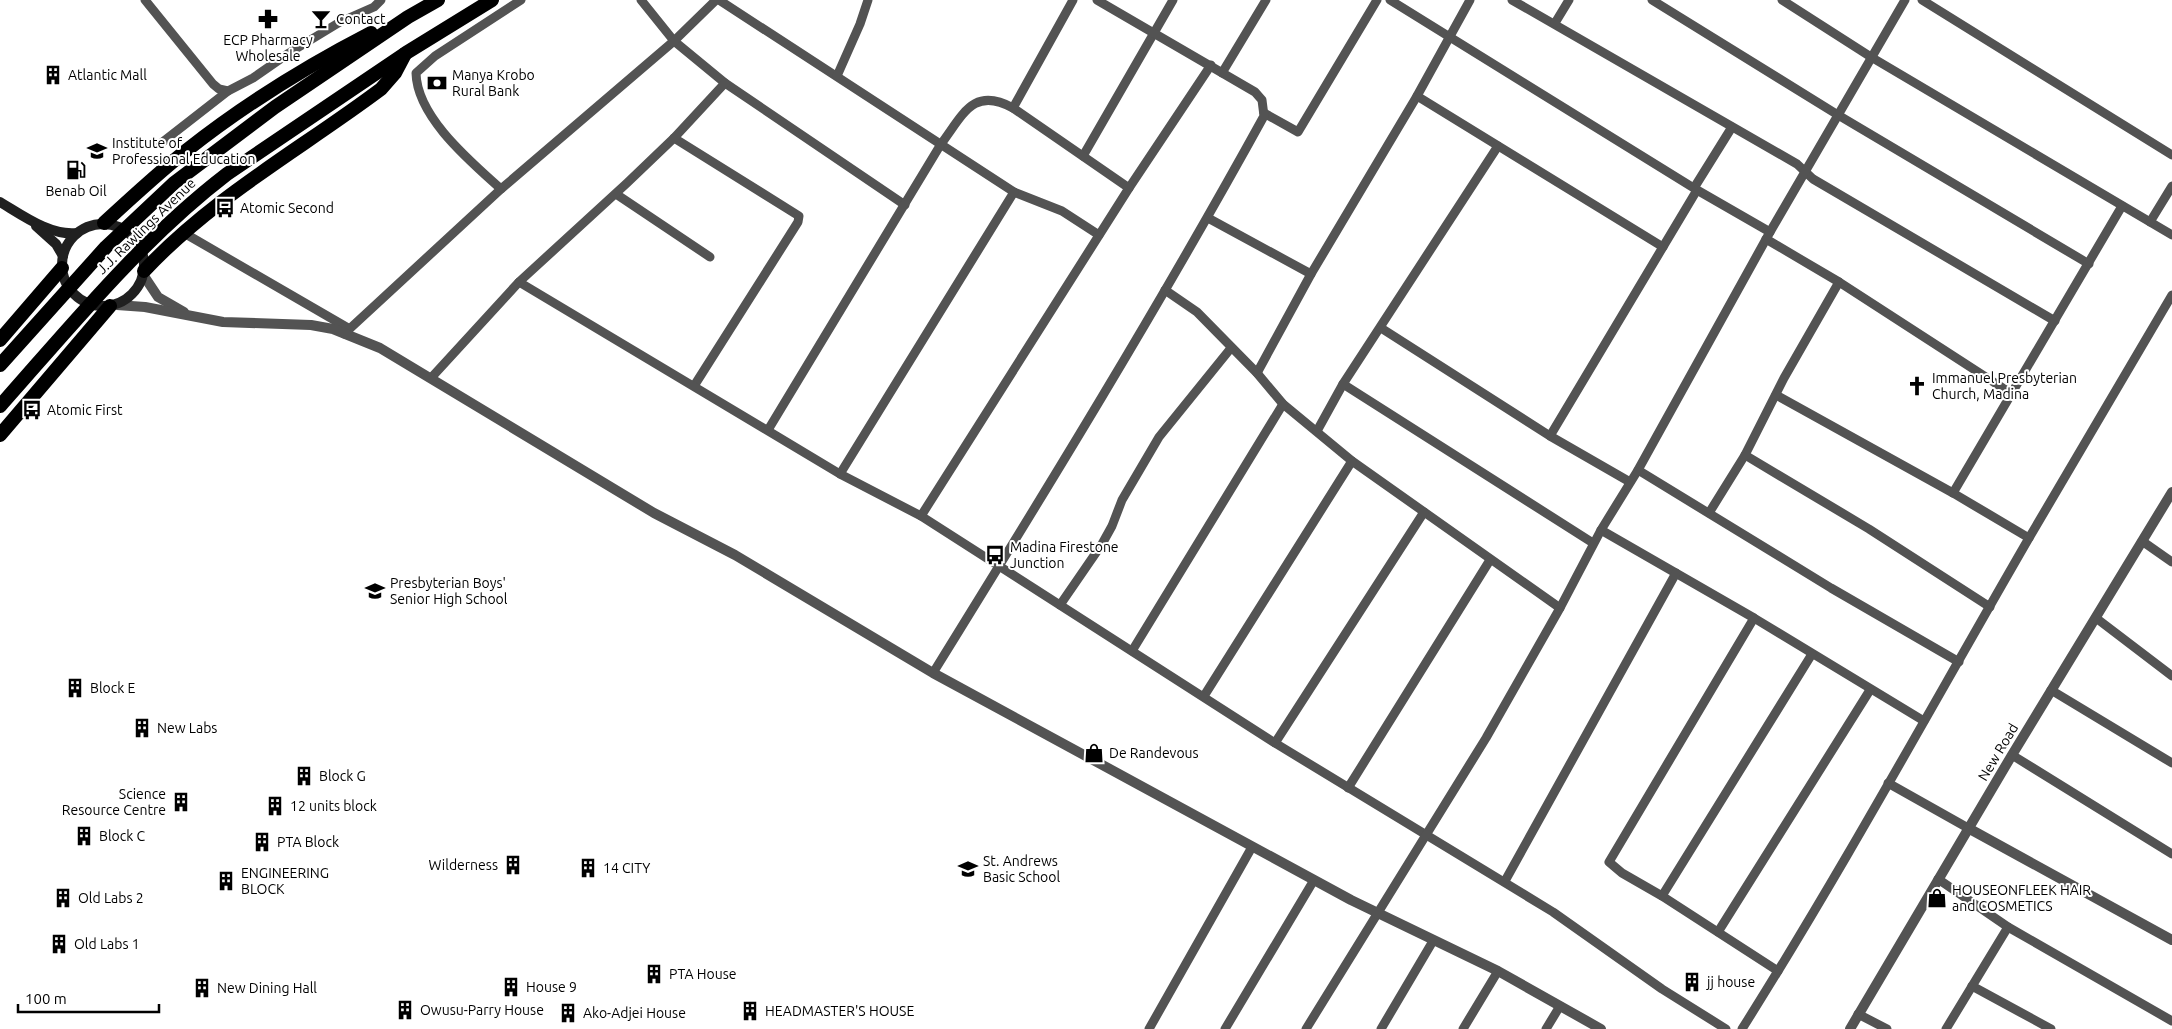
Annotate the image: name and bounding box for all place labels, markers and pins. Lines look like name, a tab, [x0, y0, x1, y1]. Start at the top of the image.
pharmacy icon: ECP Pharmacy Wholesale	[257, 8, 279, 30]
bar icon: Contact	[310, 8, 332, 30]
place label: Contact	[336, 11, 386, 27]
place label: ECP Pharmacy Wholesale	[223, 32, 313, 64]
building icon: Atlantic Mall	[42, 64, 64, 86]
place label: Atlantic Mall	[68, 67, 147, 83]
place label: Manya Krobo Rural Bank	[452, 67, 535, 99]
bank icon: Manya Krobo Rural Bank	[426, 72, 448, 94]
place label: Institute of Professional Education	[112, 135, 255, 167]
school or university icon: Institute of Professional Education	[86, 140, 108, 162]
fuel station icon: Benab Oil	[65, 159, 87, 181]
place label: Benab Oil	[45, 183, 107, 199]
bus stop icon: Atomic Second	[214, 197, 236, 219]
place label: Atomic Second	[240, 200, 334, 216]
place label: Immanuel Presbyterian Church, Madina	[1932, 370, 2077, 402]
church icon: Immanuel Presbyterian Church, Madina	[1906, 375, 1928, 397]
bus stop icon: Atomic First	[21, 399, 43, 421]
place label: Atomic First	[47, 402, 123, 418]
place label: Madina Firestone Junction	[1010, 539, 1119, 571]
bus stop icon: Madina Firestone Junction	[984, 544, 1006, 566]
place label: Presbyterian Boys' Senior High School	[390, 575, 508, 607]
school or university icon: Presbyterian Boys' Senior High School	[364, 580, 386, 602]
building icon: Block E	[64, 677, 86, 699]
place label: Block E	[90, 680, 136, 696]
building icon: New Labs	[131, 717, 153, 739]
place label: New Labs	[157, 720, 217, 736]
shop icon: De Randevous	[1083, 742, 1105, 764]
place label: De Randevous	[1109, 745, 1199, 761]
building icon: Block G	[293, 765, 315, 787]
place label: Block G	[319, 768, 366, 784]
place label: Science Resource Centre	[62, 786, 166, 818]
building icon: Science Resource Centre	[170, 791, 192, 813]
building icon: 12 units block	[264, 795, 286, 817]
place label: 12 units block	[290, 798, 377, 814]
building icon: Block C	[73, 825, 95, 847]
place label: Block C	[99, 828, 146, 844]
building icon: PTA Block	[251, 831, 273, 853]
place label: PTA Block	[277, 834, 339, 850]
place label: St. Andrews Basic School	[983, 853, 1060, 885]
building icon: Wilderness	[502, 854, 524, 876]
place label: Wilderness	[429, 857, 498, 873]
building icon: 14 CITY	[577, 857, 599, 879]
school or university icon: St. Andrews Basic School	[957, 858, 979, 880]
place label: 14 CITY	[603, 860, 650, 876]
place label: ENGINEERING BLOCK	[241, 865, 329, 897]
building icon: ENGINEERING BLOCK	[215, 870, 237, 892]
place label: HOUSEONFLEEK HAIR and COSMETICS	[1952, 882, 2091, 914]
building icon: Old Labs 2	[52, 887, 74, 909]
shop icon: HOUSEONFLEEK HAIR and COSMETICS	[1926, 887, 1948, 909]
place label: Old Labs 2	[78, 890, 144, 906]
building icon: Old Labs 1	[48, 933, 70, 955]
place label: Old Labs 1	[74, 936, 140, 952]
building icon: PTA House	[643, 963, 665, 985]
place label: PTA House	[669, 966, 736, 982]
building icon: jj house	[1681, 971, 1703, 993]
place label: jj house	[1706, 974, 1755, 990]
building icon: House 9	[500, 976, 522, 998]
building icon: New Dining Hall	[191, 977, 213, 999]
place label: House 9	[526, 979, 577, 995]
place label: New Dining Hall	[217, 980, 317, 996]
building icon: Owusu-Parry House	[394, 999, 416, 1021]
building icon: HEADMASTER'S HOUSE	[739, 1000, 761, 1022]
place label: Owusu-Parry House	[420, 1002, 544, 1018]
building icon: Ako-Adjei House	[557, 1002, 579, 1024]
place label: HEADMASTER'S HOUSE	[765, 1003, 914, 1019]
place label: Ako-Adjei House	[583, 1005, 686, 1021]

